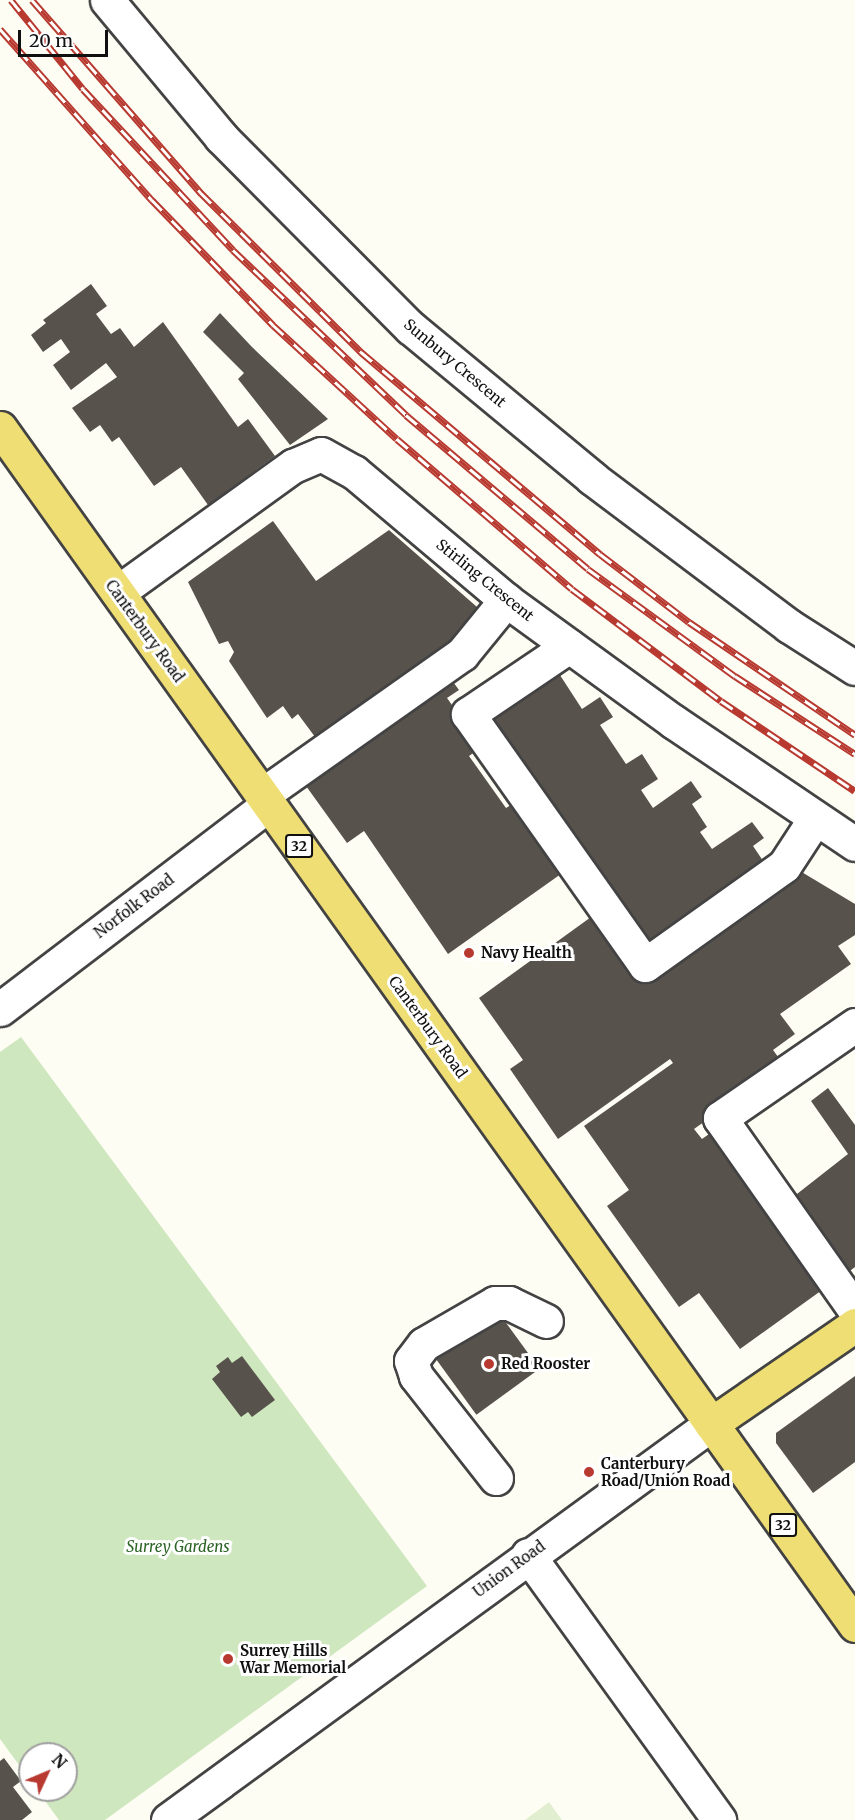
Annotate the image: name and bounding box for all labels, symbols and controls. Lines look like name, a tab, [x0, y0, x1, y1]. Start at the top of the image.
scale bar	[21, 18, 111, 56]
text: 20 m	[29, 29, 73, 52]
street label: Sunbury Crescent	[400, 315, 510, 411]
street label: Stirling Crescent	[433, 535, 537, 625]
street label: Canterbury Road	[102, 577, 188, 685]
road number: 32	[284, 835, 314, 857]
street label: Norfolk Road	[91, 870, 177, 942]
place label: Navy Health	[481, 944, 572, 962]
marker: Navy Health	[462, 946, 476, 960]
street label: Canterbury Road	[385, 973, 471, 1081]
place label: Red Rooster	[501, 1355, 590, 1373]
marker: Red Rooster	[482, 1357, 496, 1371]
place label: Canterbury Road/Union Road	[601, 1454, 730, 1489]
marker: Canterbury Road/Union Road	[582, 1465, 596, 1479]
road number: 32	[768, 1514, 798, 1536]
street label: Union Road	[470, 1537, 548, 1601]
park label: Surrey Gardens	[126, 1538, 230, 1556]
place label: Surrey Hills War Memorial	[240, 1641, 346, 1676]
marker: Surrey Hills War Memorial	[221, 1652, 235, 1666]
north arrow	[18, 1742, 78, 1802]
text: N	[48, 1749, 71, 1772]

